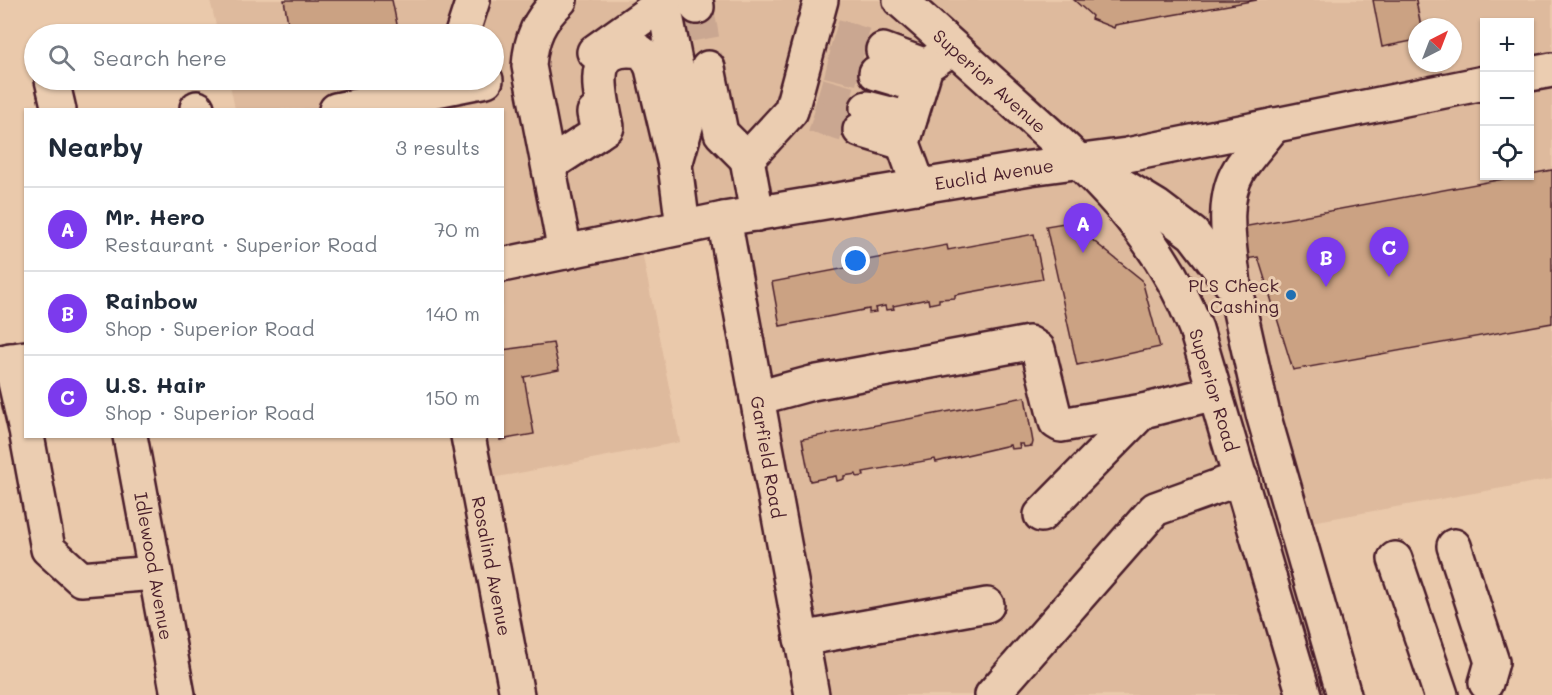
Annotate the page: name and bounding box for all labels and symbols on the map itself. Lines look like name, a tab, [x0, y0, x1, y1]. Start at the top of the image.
north arrow	[1408, 18, 1462, 72]
street label: Superior Avenue	[928, 24, 1052, 138]
street label: Euclid Avenue	[933, 153, 1055, 195]
pin: A	[1064, 204, 1102, 253]
pin: C	[1370, 228, 1408, 277]
pin: B	[1306, 238, 1346, 287]
your location	[841, 246, 870, 275]
place label: PLS Check Cashing	[1188, 273, 1279, 318]
marker: PLS Check Cashing	[1284, 288, 1298, 302]
street label: Superior Road	[1184, 326, 1244, 454]
street label: Garfield Road	[745, 394, 791, 520]
street label: Idlewood Avenue	[129, 490, 179, 642]
street label: Rosalind Avenue	[467, 494, 517, 638]

